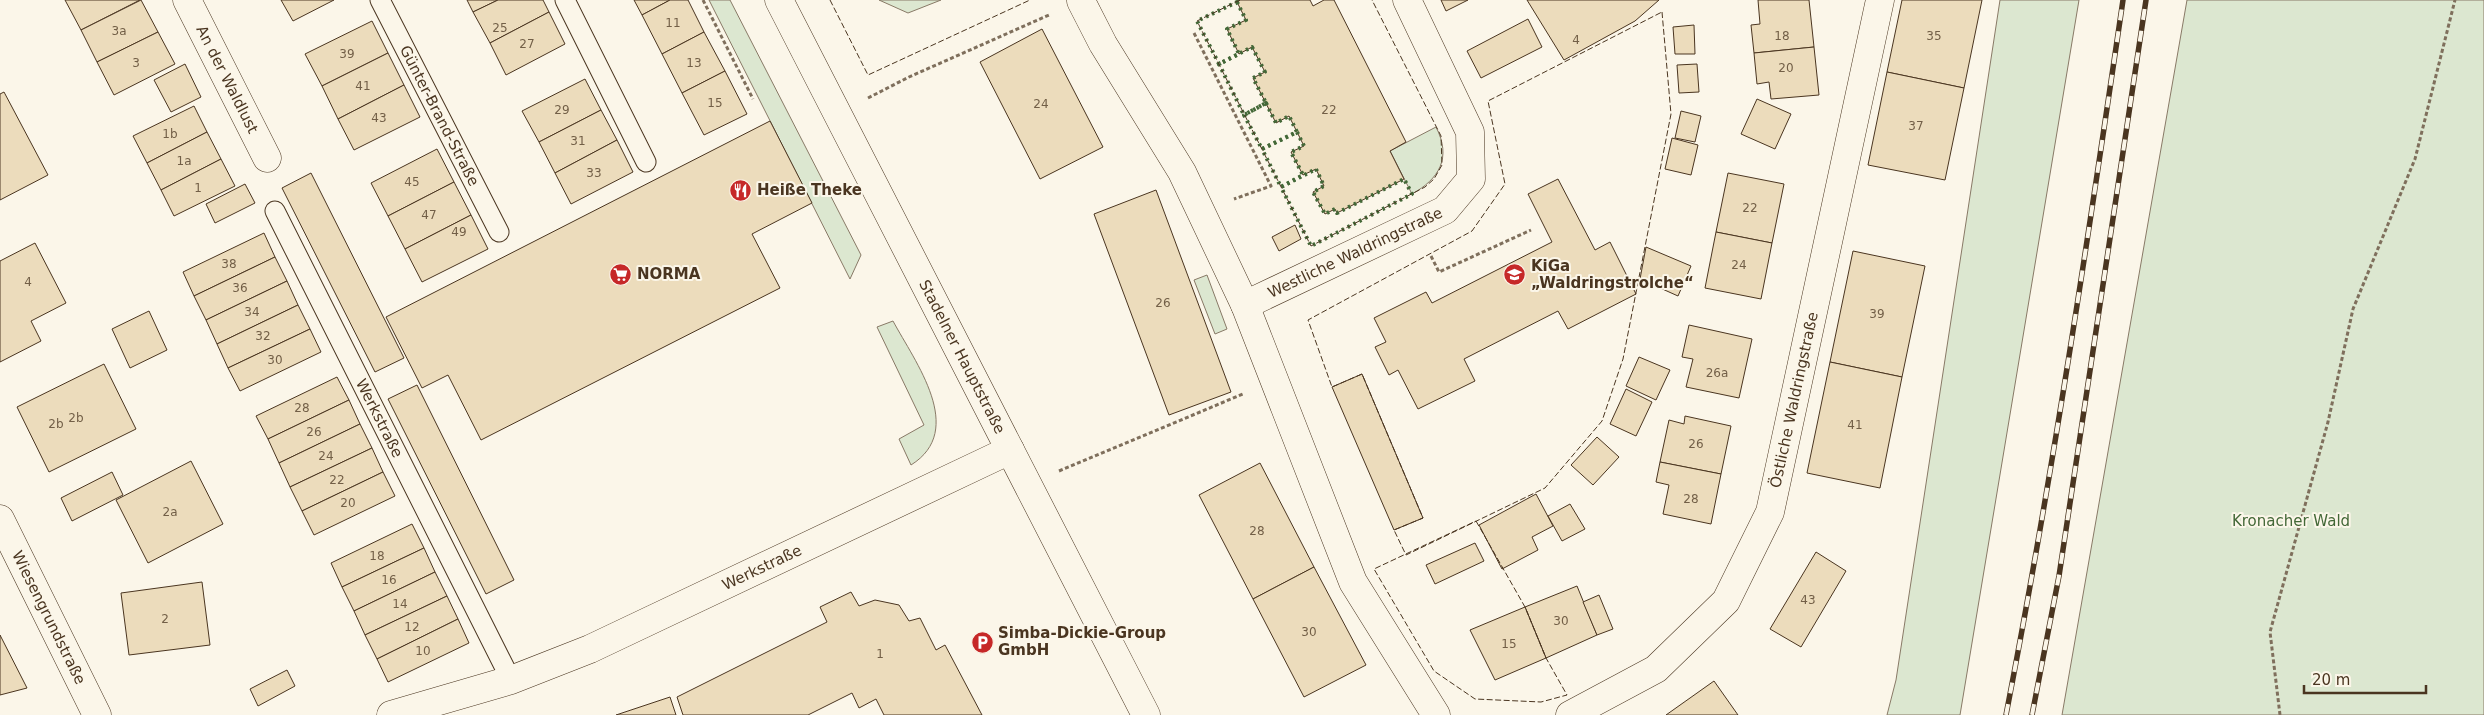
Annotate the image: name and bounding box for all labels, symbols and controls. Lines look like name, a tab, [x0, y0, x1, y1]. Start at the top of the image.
house number: 11	[665, 16, 681, 30]
house number: 25	[492, 21, 508, 35]
street label: An der Waldlust	[192, 22, 262, 136]
house number: 3a	[112, 24, 127, 38]
house number: 18	[1774, 29, 1790, 43]
house number: 35	[1926, 29, 1942, 43]
house number: 4	[1572, 33, 1580, 47]
house number: 27	[519, 37, 535, 51]
street label: Günter-Brand-Straße	[396, 42, 483, 189]
house number: 39	[339, 47, 355, 61]
house number: 3	[132, 56, 140, 70]
house number: 13	[686, 56, 702, 70]
house number: 20	[1778, 61, 1794, 75]
house number: 41	[355, 79, 371, 93]
house number: 15	[707, 96, 723, 110]
house number: 24	[1033, 97, 1049, 111]
house number: 29	[554, 103, 570, 117]
house number: 22	[1321, 103, 1337, 117]
house number: 43	[371, 111, 387, 125]
house number: 37	[1908, 119, 1924, 133]
house number: 1b	[162, 127, 178, 141]
house number: 31	[570, 134, 586, 148]
house number: 1a	[177, 154, 192, 168]
house number: 33	[586, 166, 602, 180]
house number: 45	[404, 175, 420, 189]
restaurant icon: Heiße Theke	[729, 178, 753, 202]
house number: 1	[194, 181, 202, 195]
place label: Heiße Theke	[757, 181, 862, 199]
house number: 22	[1742, 201, 1758, 215]
street label: Westliche Waldringstraße	[1265, 204, 1445, 302]
house number: 47	[421, 208, 437, 222]
house number: 49	[451, 225, 467, 239]
house number: 38	[221, 257, 237, 271]
place label: KiGa „Waldringstrolche“	[1531, 257, 1694, 292]
house number: 24	[1731, 258, 1747, 272]
supermarket icon: NORMA	[609, 262, 633, 286]
school or university icon: KiGa „Waldringstrolche“	[1503, 263, 1527, 287]
place label: NORMA	[637, 265, 701, 283]
house number: 4	[24, 275, 32, 289]
street label: Stadelner Hauptstraße	[915, 277, 1009, 437]
house number: 36	[232, 281, 248, 295]
house number: 26	[1155, 296, 1171, 310]
house number: 34	[244, 305, 260, 319]
house number: 39	[1869, 307, 1885, 321]
street label: Östliche Waldringstraße	[1765, 310, 1822, 490]
house number: 32	[255, 329, 271, 343]
house number: 30	[267, 353, 283, 367]
house number: 26a	[1706, 366, 1728, 380]
street label: Werkstraße	[352, 376, 407, 461]
house number: 28	[294, 401, 310, 415]
house number: 2b	[68, 411, 84, 425]
house number: 2b	[48, 417, 64, 431]
house number: 41	[1847, 418, 1863, 432]
house number: 26	[306, 425, 322, 439]
house number: 26	[1688, 437, 1704, 451]
house number: 24	[318, 449, 334, 463]
house number: 22	[329, 473, 345, 487]
house number: 28	[1683, 492, 1699, 506]
house number: 20	[340, 496, 356, 510]
house number: 2a	[163, 505, 178, 519]
park label: Kronacher Wald	[2232, 512, 2350, 530]
house number: 28	[1249, 524, 1265, 538]
street label: Werkstraße	[719, 541, 804, 594]
street label: Wiesengrundstraße	[8, 548, 89, 687]
house number: 18	[369, 549, 385, 563]
house number: 16	[381, 573, 397, 587]
house number: 43	[1800, 593, 1816, 607]
house number: 14	[392, 597, 408, 611]
house number: 2	[161, 612, 169, 626]
house number: 30	[1553, 614, 1569, 628]
house number: 12	[404, 620, 420, 634]
place label: Simba-Dickie-Group GmbH	[998, 624, 1166, 659]
house number: 30	[1301, 625, 1317, 639]
parking icon: Simba-Dickie-Group GmbH	[970, 630, 994, 654]
house number: 15	[1501, 637, 1517, 651]
house number: 10	[415, 644, 431, 658]
house number: 1	[876, 647, 884, 661]
scale bar	[2304, 662, 2426, 694]
text: 20 m	[2312, 671, 2350, 689]

